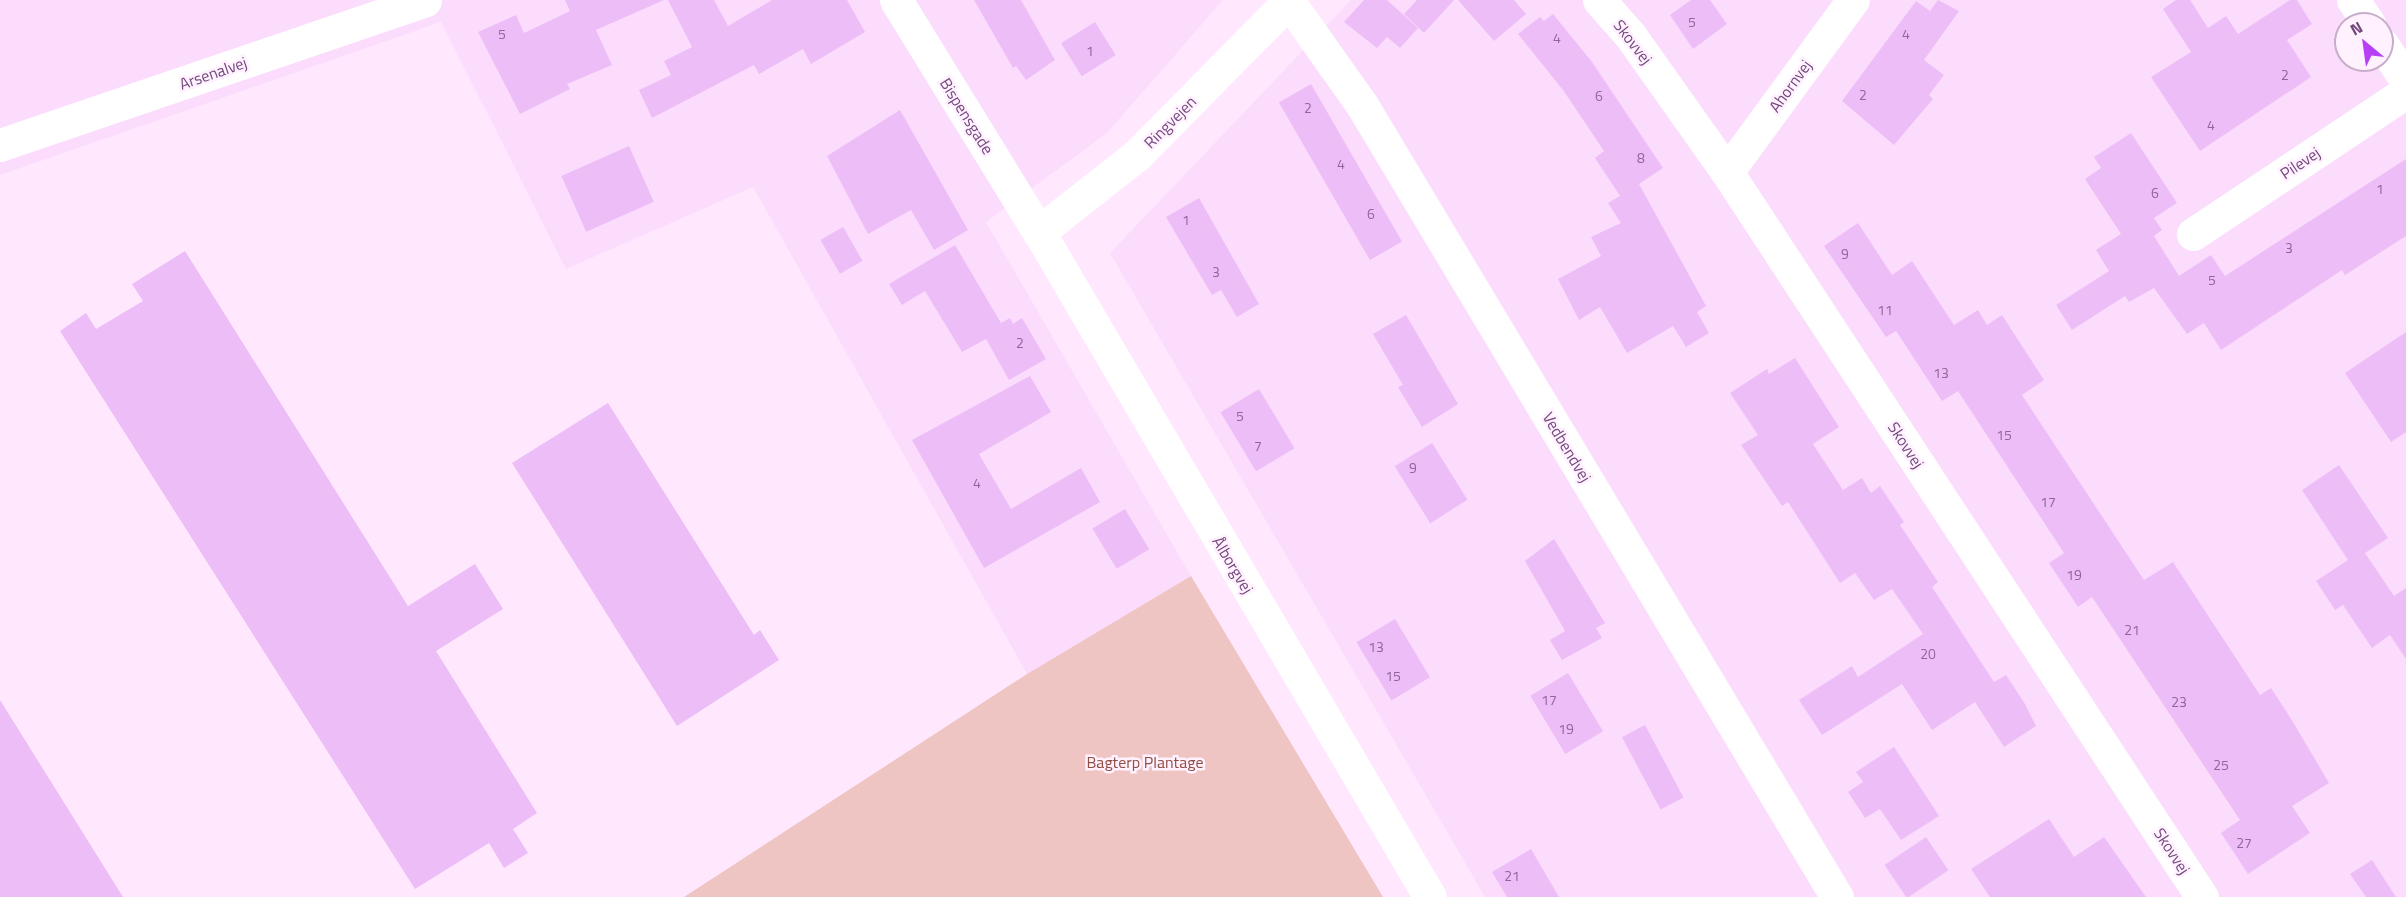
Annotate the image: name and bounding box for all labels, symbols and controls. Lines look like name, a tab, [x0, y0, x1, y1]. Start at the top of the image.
north arrow	[2334, 12, 2394, 72]
house number: 5	[1688, 14, 1696, 30]
text: N	[2346, 15, 2367, 41]
street label: Skovvej	[1610, 16, 1656, 68]
house number: 5	[498, 26, 506, 42]
house number: 4	[1902, 26, 1910, 42]
house number: 4	[1553, 30, 1561, 46]
house number: 1	[1086, 43, 1094, 59]
street label: Arsenalvej	[177, 53, 249, 93]
street label: Ahornvej	[1765, 56, 1815, 116]
house number: 2	[2281, 67, 2289, 83]
street label: Bispensgade	[936, 74, 998, 158]
house number: 2	[1859, 87, 1867, 103]
house number: 6	[1595, 88, 1603, 104]
street label: Ringvejen	[1140, 92, 1200, 152]
house number: 2	[1304, 100, 1312, 116]
house number: 4	[2207, 117, 2215, 133]
street label: Pilevej	[2276, 143, 2324, 183]
house number: 8	[1637, 150, 1645, 166]
house number: 4	[1337, 156, 1345, 172]
house number: 1	[2376, 181, 2384, 197]
house number: 6	[2151, 185, 2159, 201]
house number: 6	[1367, 206, 1375, 222]
house number: 1	[1182, 212, 1190, 228]
house number: 3	[2285, 240, 2293, 256]
house number: 9	[1841, 246, 1849, 262]
house number: 3	[1212, 264, 1220, 280]
house number: 5	[2208, 272, 2216, 288]
house number: 11	[1877, 302, 1893, 318]
house number: 2	[1016, 335, 1024, 351]
house number: 13	[1933, 365, 1949, 381]
house number: 5	[1236, 408, 1244, 424]
street label: Vedbendvej	[1539, 409, 1595, 485]
street label: Skovvej	[1884, 418, 1928, 472]
house number: 15	[1996, 427, 2012, 443]
house number: 7	[1254, 438, 1262, 454]
house number: 9	[1409, 460, 1417, 476]
house number: 4	[973, 475, 981, 491]
house number: 17	[2040, 494, 2056, 510]
street label: Ålborgvej	[1209, 533, 1257, 597]
house number: 19	[2066, 567, 2082, 583]
house number: 21	[2124, 622, 2140, 638]
house number: 13	[1368, 639, 1384, 655]
house number: 20	[1920, 646, 1936, 662]
house number: 15	[1385, 668, 1401, 684]
house number: 17	[1541, 692, 1557, 708]
house number: 23	[2171, 694, 2187, 710]
house number: 19	[1558, 721, 1574, 737]
park label: Bagterp Plantage	[1087, 752, 1203, 772]
house number: 25	[2213, 757, 2229, 773]
street label: Skovvej	[2150, 824, 2194, 878]
house number: 27	[2236, 835, 2252, 851]
house number: 21	[1504, 868, 1520, 884]

